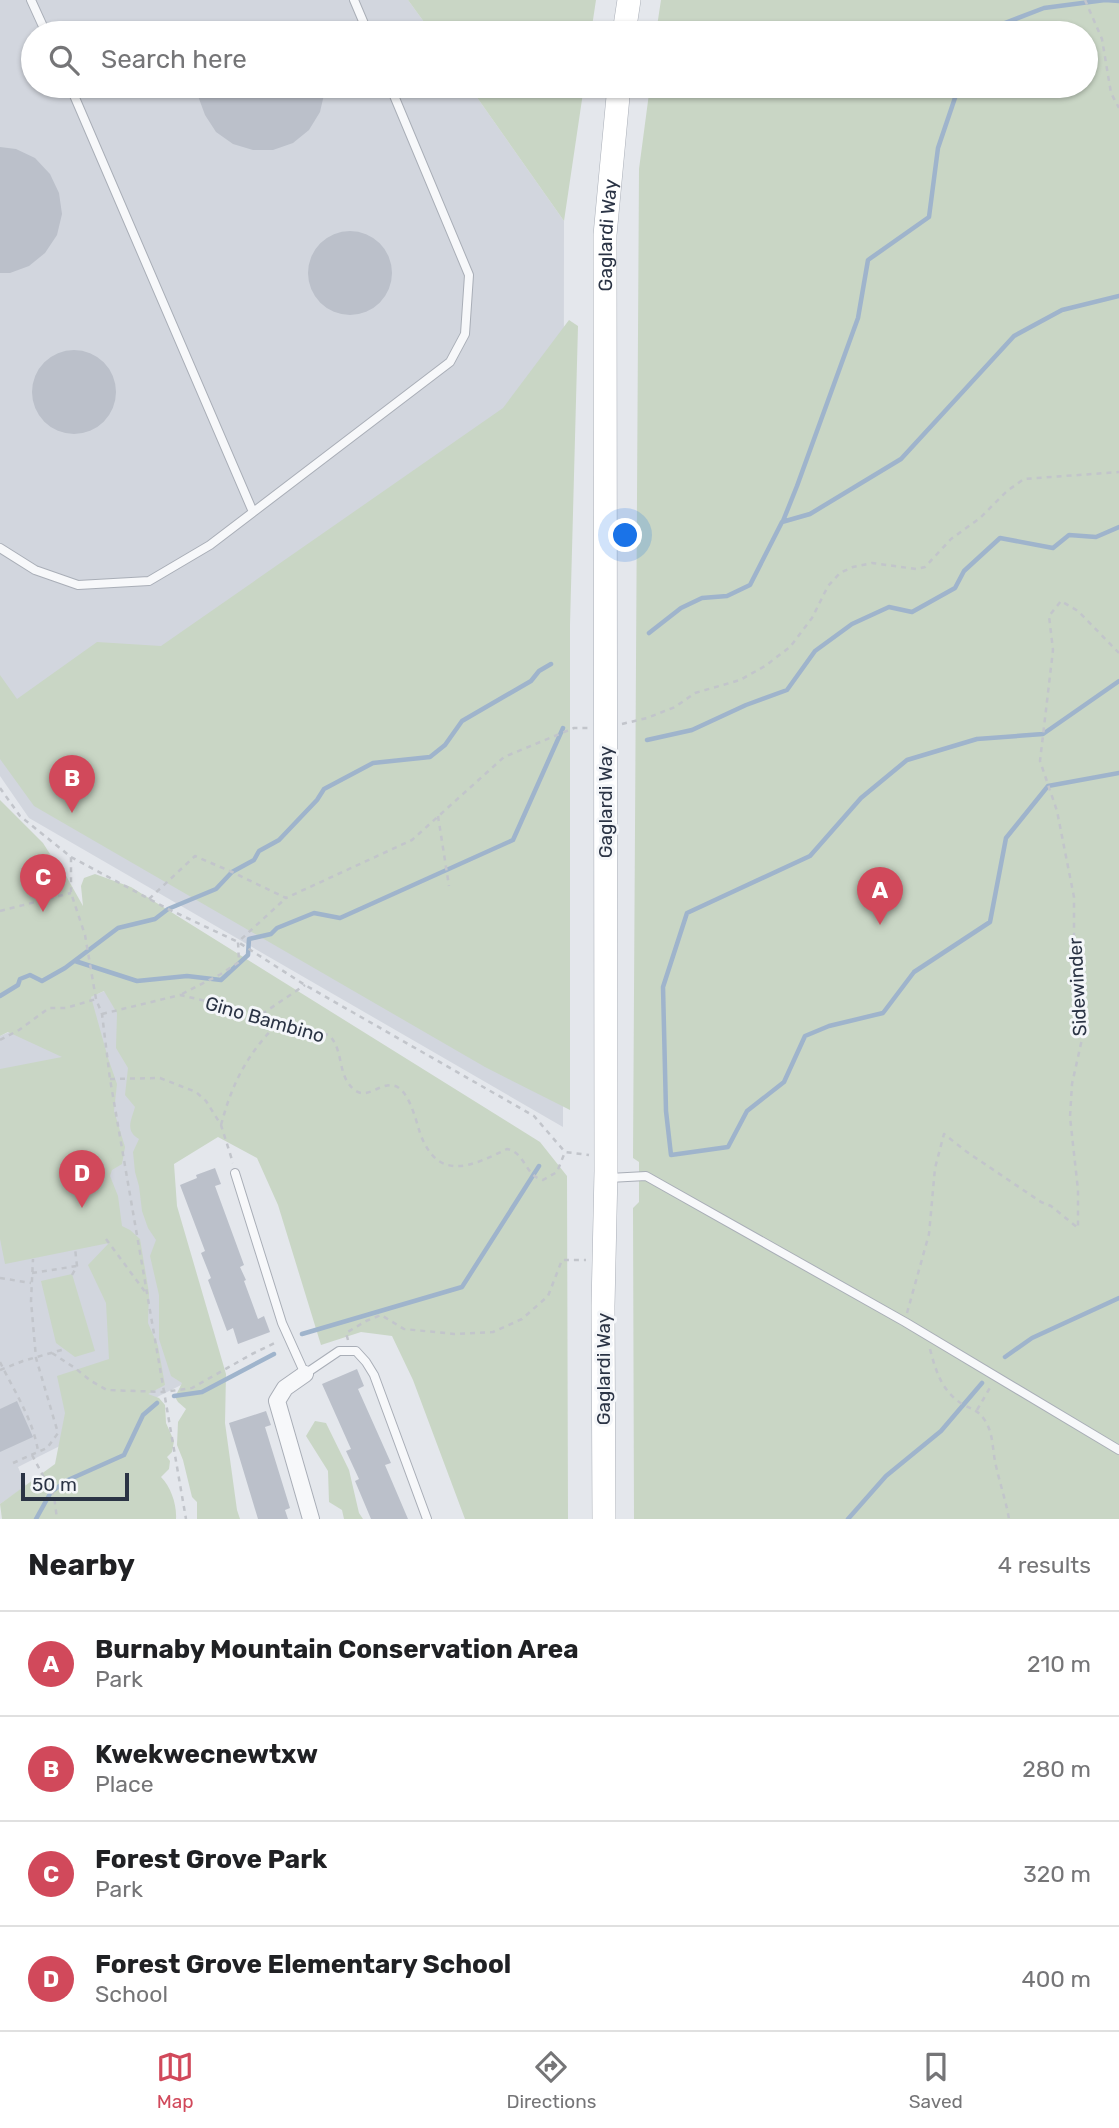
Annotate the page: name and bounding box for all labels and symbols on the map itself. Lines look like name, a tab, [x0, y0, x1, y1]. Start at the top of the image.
street label: Gaglardi Way	[594, 178, 622, 291]
your location	[608, 518, 642, 552]
street label: Gaglardi Way	[594, 746, 617, 858]
pin: B	[49, 755, 95, 813]
pin: C	[20, 854, 66, 912]
pin: A	[857, 867, 903, 925]
street label: Sidewinder	[1063, 936, 1092, 1037]
street label: Gino Bambino	[203, 991, 327, 1047]
pin: D	[59, 1150, 105, 1208]
street label: Gaglardi Way	[592, 1313, 615, 1425]
scale bar	[21, 1470, 130, 1502]

